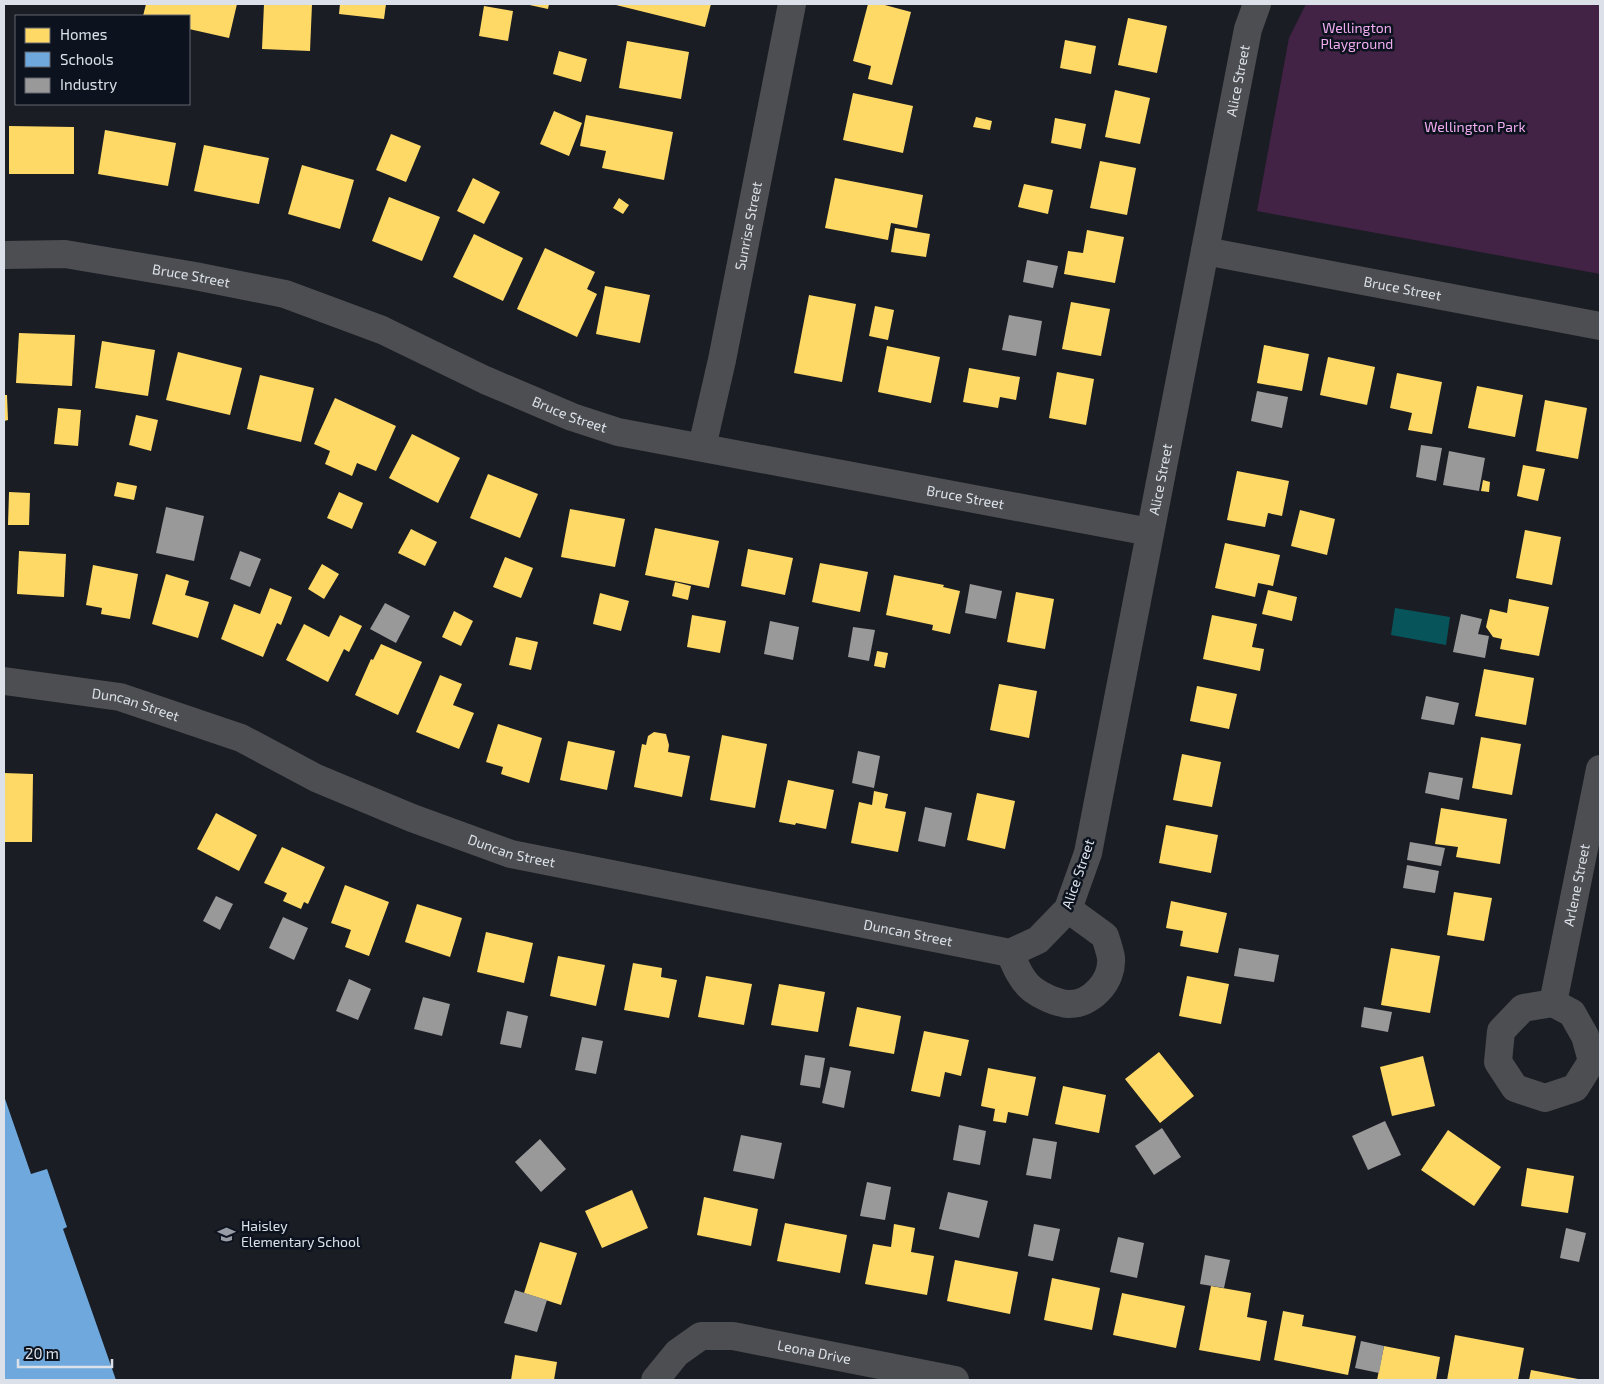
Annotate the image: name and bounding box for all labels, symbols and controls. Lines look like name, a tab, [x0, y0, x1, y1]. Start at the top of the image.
legend	[15, 15, 190, 105]
park label: Wellington Playground	[1321, 19, 1393, 52]
text: Homes	[60, 25, 107, 43]
street label: Alice Street	[1222, 43, 1253, 118]
text: Schools	[60, 50, 114, 68]
text: Industry	[60, 75, 117, 93]
park label: Wellington Park	[1424, 118, 1526, 135]
street label: Sunrise Street	[731, 180, 765, 271]
street label: Bruce Street	[151, 260, 232, 291]
street label: Bruce Street	[1362, 272, 1443, 304]
street label: Bruce Street	[530, 392, 609, 436]
street label: Alice Street	[1145, 442, 1175, 517]
street label: Bruce Street	[925, 481, 1006, 512]
street label: Duncan Street	[91, 684, 182, 724]
street label: Duncan Street	[466, 830, 557, 871]
street label: Alice Street	[1058, 837, 1097, 911]
street label: Arlene Street	[1560, 842, 1593, 928]
street label: Duncan Street	[862, 915, 954, 949]
place label: Haisley Elementary School	[241, 1217, 361, 1250]
school or university icon: Haisley Elementary School	[217, 1224, 237, 1244]
scale bar	[18, 1336, 111, 1368]
street label: Leona Drive	[776, 1336, 853, 1367]
text: 20 m	[25, 1344, 59, 1362]

